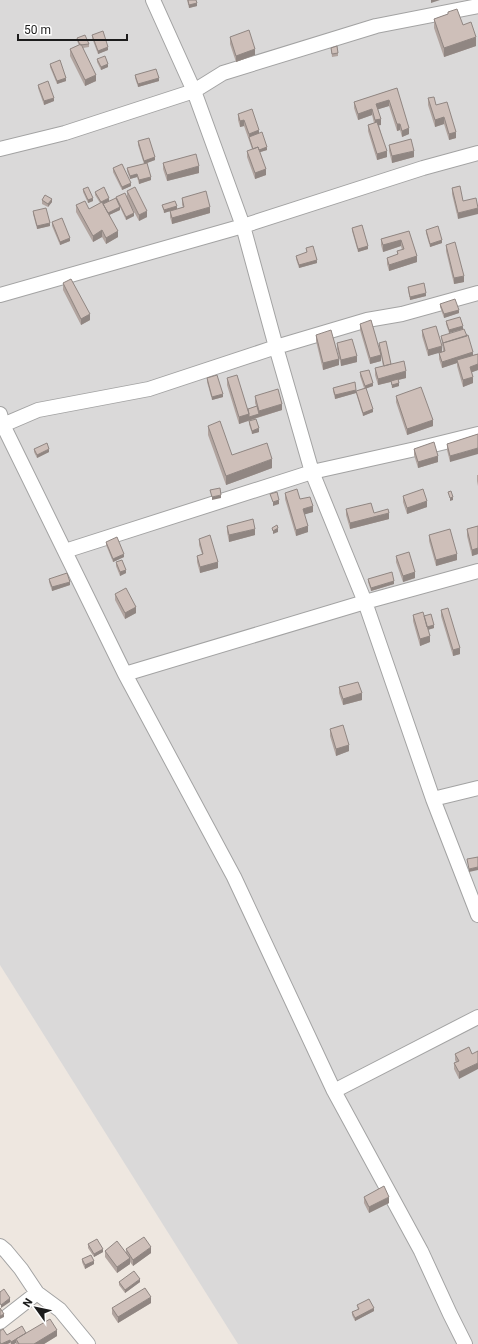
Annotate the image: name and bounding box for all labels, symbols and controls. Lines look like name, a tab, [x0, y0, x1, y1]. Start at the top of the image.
scale bar	[18, 16, 127, 42]
text: 50 m	[24, 23, 51, 37]
north arrow	[16, 1288, 56, 1328]
text: N	[20, 1296, 36, 1310]

